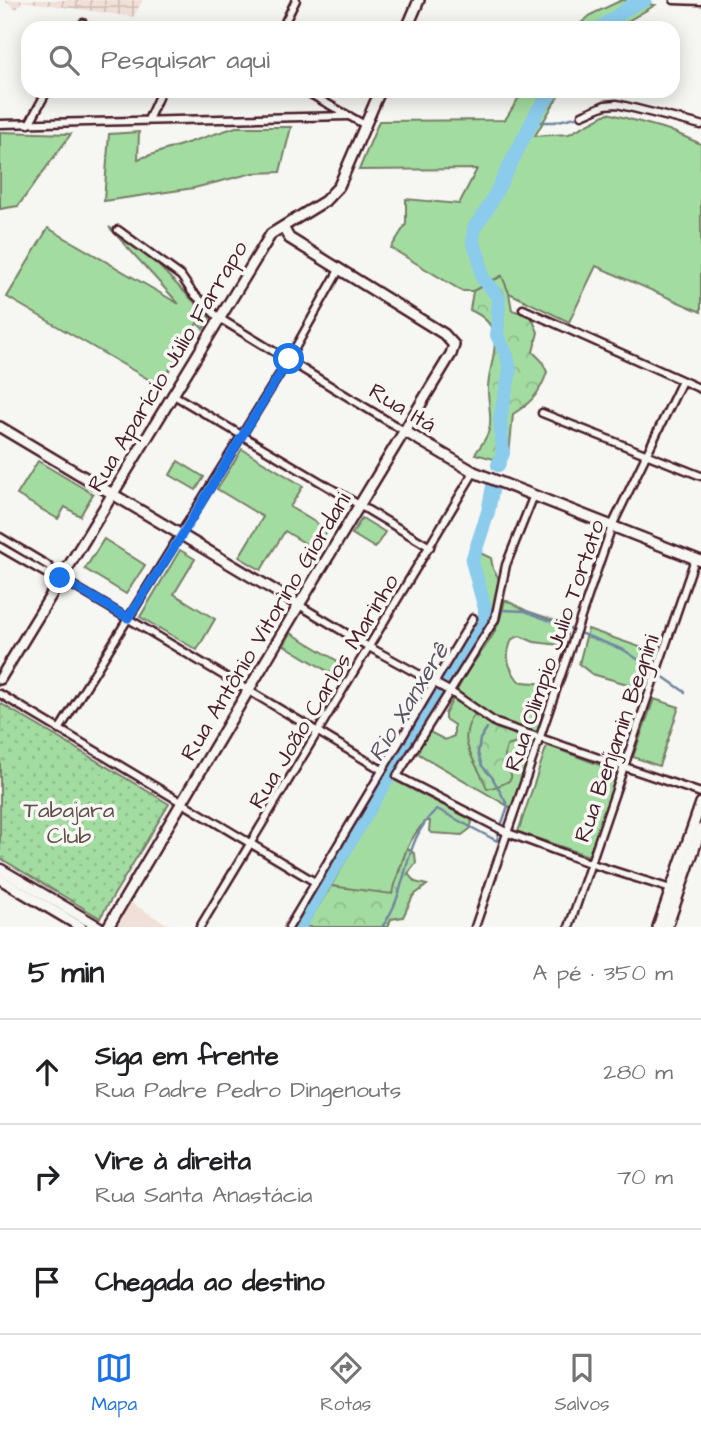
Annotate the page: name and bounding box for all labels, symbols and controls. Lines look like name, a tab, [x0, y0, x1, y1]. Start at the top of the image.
search box	[21, 21, 680, 98]
icon: search	[45, 41, 83, 79]
text: Pesquisar aqui	[101, 42, 270, 78]
street label: Rua Aparício Júlio Farrapo	[80, 235, 256, 498]
route start	[273, 343, 304, 374]
street label: Rua Itá	[363, 375, 442, 441]
street label: Rua Antônio Vitorino Giordani	[173, 486, 359, 767]
street label: Rua Olimpio Julio Tortato	[497, 515, 613, 775]
route end	[44, 562, 75, 593]
street label: Rua João Carlos Marinho	[241, 568, 407, 815]
street label: Rua Benjamin Begnini	[566, 630, 669, 847]
water label: Rio Xanxerê	[360, 636, 458, 768]
park label: Tabajara Club	[24, 794, 115, 852]
text: 5 min	[28, 952, 104, 994]
text: A pé · 350 m	[533, 957, 673, 989]
text: Siga em frente	[95, 1038, 279, 1074]
icon: ahead	[28, 1053, 66, 1091]
text: 280 m	[603, 1056, 673, 1088]
text: Rua Padre Pedro Dingenouts	[95, 1074, 401, 1106]
text: Vire à direita	[95, 1143, 251, 1179]
icon: right	[28, 1158, 66, 1196]
text: 70 m	[617, 1161, 673, 1193]
text: Rua Santa Anastácia	[95, 1179, 312, 1211]
icon: arrive	[28, 1263, 66, 1301]
text: Chegada ao destino	[95, 1264, 325, 1300]
tab: Mapa	[92, 1349, 137, 1418]
tab: Rotas	[320, 1349, 371, 1418]
tab: Salvos	[555, 1349, 609, 1418]

